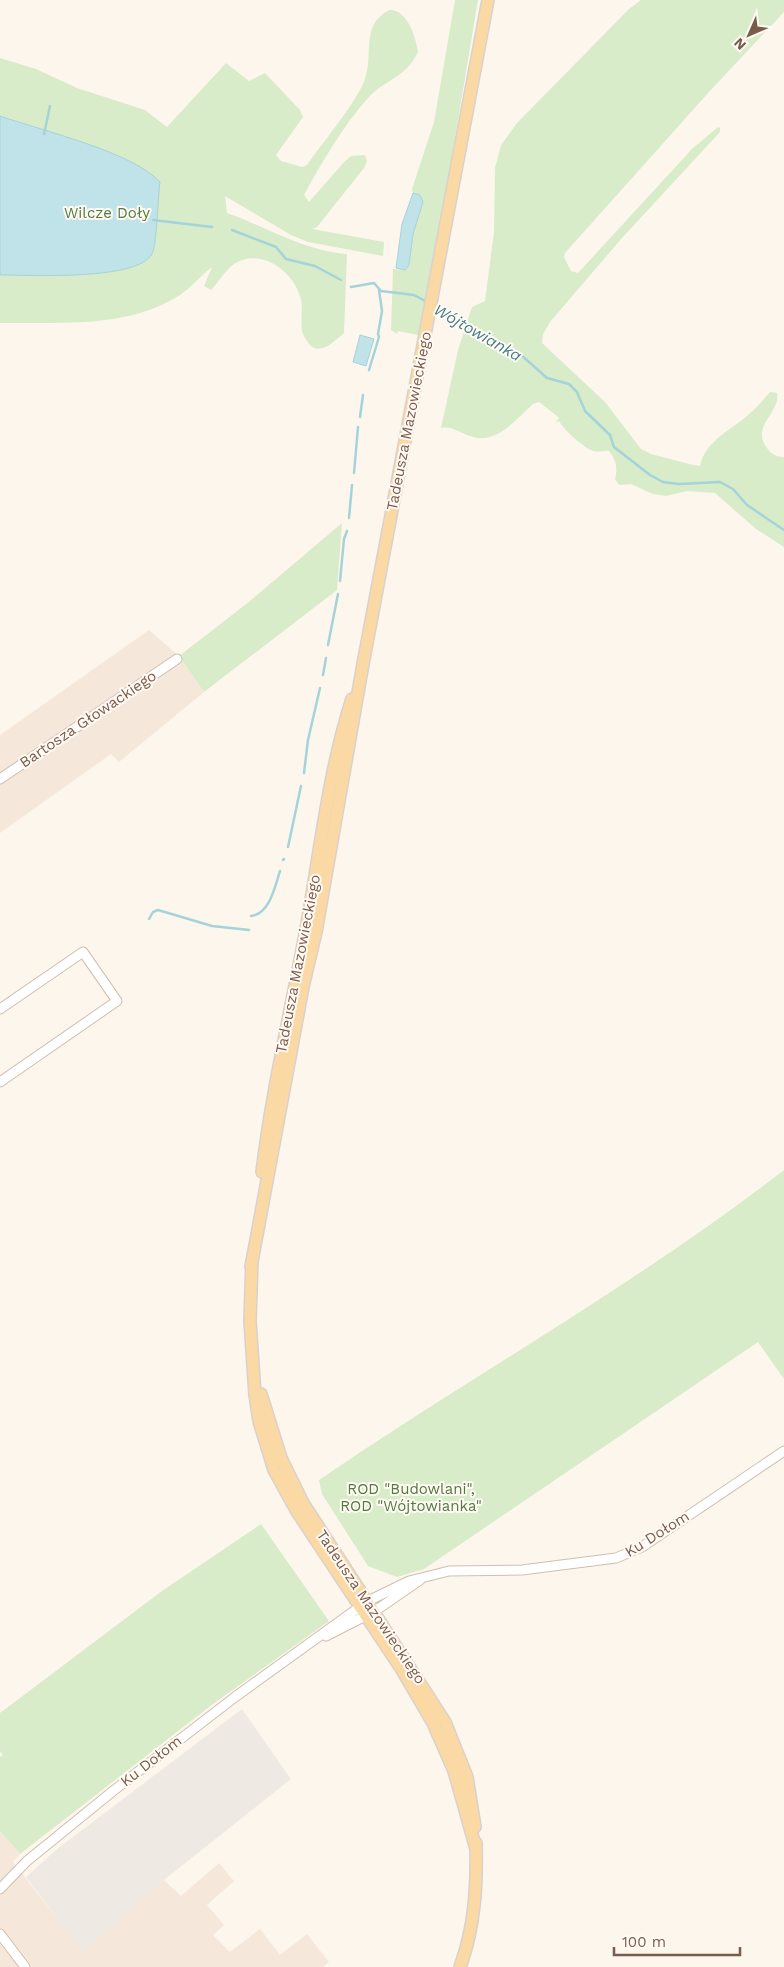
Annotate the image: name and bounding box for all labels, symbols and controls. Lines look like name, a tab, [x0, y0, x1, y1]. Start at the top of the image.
north arrow	[724, 10, 774, 60]
text: N	[730, 35, 749, 54]
park label: Wilcze Doły	[64, 204, 150, 222]
water label: Wójtowianka	[430, 300, 525, 365]
street label: Tadeusza Mazowieckiego	[383, 330, 435, 512]
street label: Bartosza Głowackiego	[16, 667, 160, 771]
street label: Tadeusza Mazowieckiego	[272, 873, 324, 1055]
park label: ROD "Budowlani", ROD "Wójtowianka"	[340, 1480, 482, 1515]
street label: Ku Dołom	[621, 1507, 693, 1561]
street label: Tadeusza Mazowieckiego	[313, 1526, 429, 1688]
street label: Ku Dołom	[117, 1732, 185, 1790]
scale bar	[614, 1924, 740, 1956]
text: 100 m	[622, 1933, 666, 1951]

